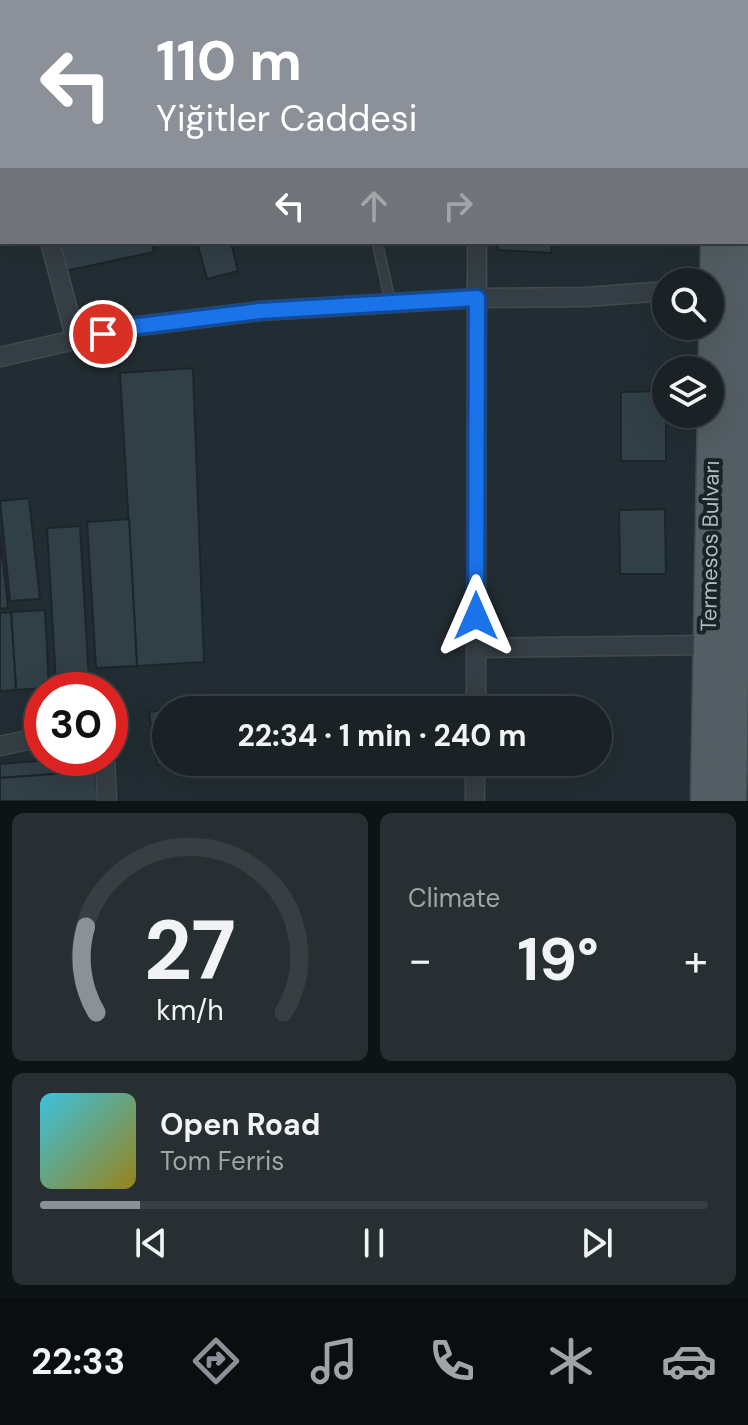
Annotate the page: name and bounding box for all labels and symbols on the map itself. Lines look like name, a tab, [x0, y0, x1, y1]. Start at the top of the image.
pin	[69, 300, 137, 368]
street label: Termesos Bulvarı	[694, 460, 726, 632]
position arrow	[434, 574, 518, 658]
speed limit sign: 30	[24, 672, 128, 776]

